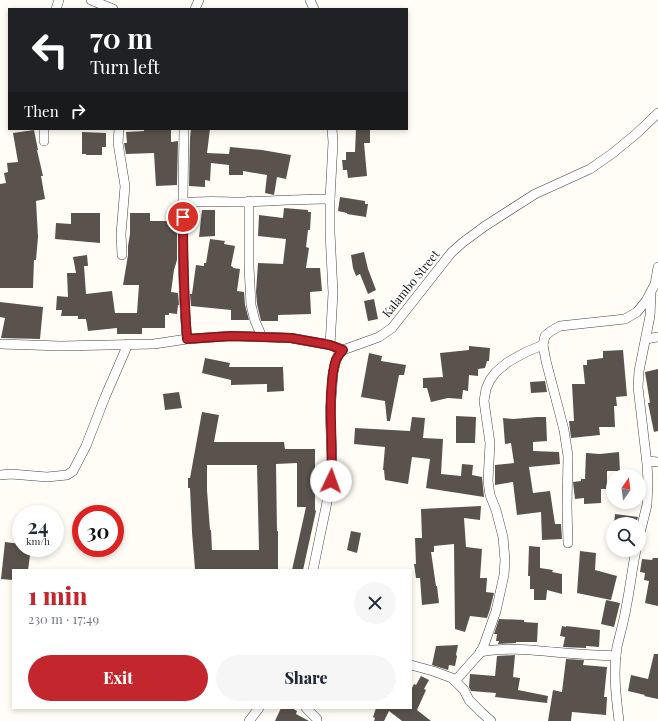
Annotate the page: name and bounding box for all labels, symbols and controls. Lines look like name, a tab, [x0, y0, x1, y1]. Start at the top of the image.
text: 70 m	[90, 19, 153, 56]
icon: left	[24, 24, 76, 76]
text: Turn left	[90, 55, 160, 79]
icon: right	[67, 100, 89, 122]
text: Then	[24, 101, 59, 121]
pin	[166, 200, 200, 234]
icon: arrive	[172, 206, 194, 228]
street label: Kalambo Street	[378, 246, 443, 320]
position arrow	[310, 460, 352, 502]
north arrow	[606, 469, 646, 509]
map controls	[606, 469, 646, 557]
speed limit sign: 30	[72, 505, 124, 557]
text: 24	[27, 512, 49, 539]
button: search	[606, 517, 646, 557]
text: km/h	[26, 534, 50, 548]
text: 1 min	[28, 579, 87, 611]
button: close	[354, 582, 396, 624]
text: 230 m · 17:49	[28, 610, 99, 627]
button: Exit	[28, 655, 208, 701]
button: Share	[216, 655, 396, 701]

